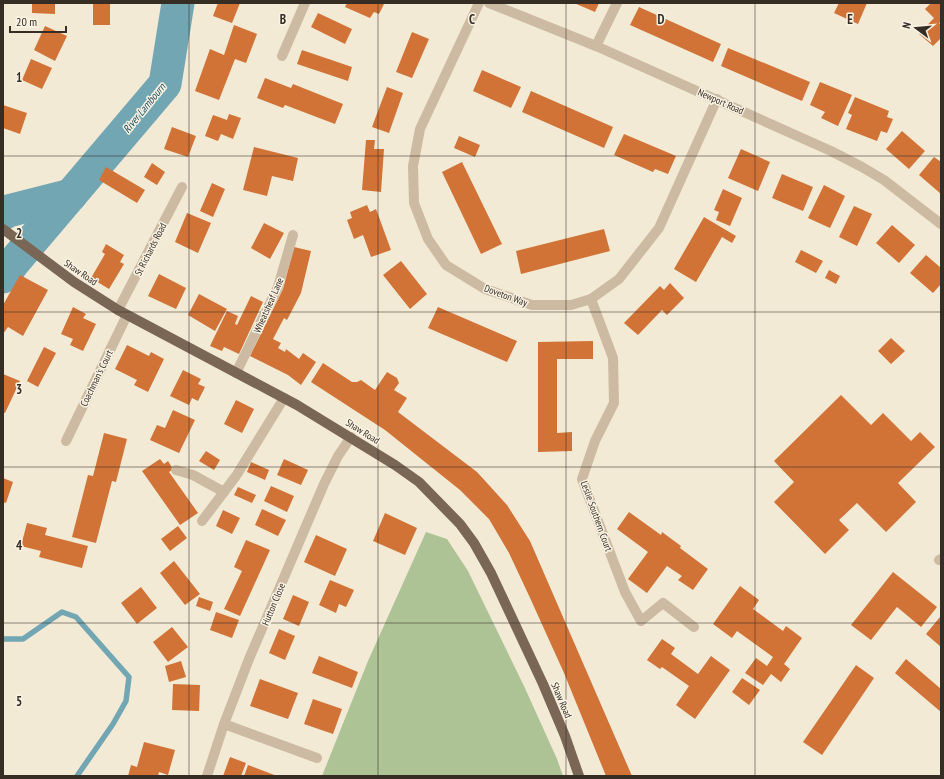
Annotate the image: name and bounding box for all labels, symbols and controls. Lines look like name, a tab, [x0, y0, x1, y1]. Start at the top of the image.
scale bar	[10, 8, 66, 34]
north arrow	[896, 8, 936, 48]
text: B	[280, 11, 286, 28]
text: C	[469, 11, 475, 28]
text: D	[658, 11, 665, 28]
text: E	[847, 11, 853, 28]
text: 20 m	[16, 14, 37, 29]
text: N	[899, 20, 914, 30]
text: 1	[16, 69, 22, 86]
water label: River Lambourn	[120, 79, 169, 136]
street label: Newport Road	[696, 86, 746, 117]
street label: St Richards Road	[132, 221, 169, 278]
text: 2	[16, 225, 22, 242]
street label: Shaw Road	[62, 257, 100, 288]
street label: Wheatsheaf Lane	[250, 276, 286, 335]
street label: Doveton Way	[482, 282, 529, 309]
street label: Coachman's Court	[77, 348, 116, 408]
text: 3	[16, 381, 22, 398]
street label: Shaw Road	[343, 416, 382, 447]
street label: Leslie Southern Court	[578, 479, 615, 553]
text: 4	[16, 537, 23, 554]
street label: Hutton Close	[259, 581, 288, 627]
street label: Shaw Road	[548, 680, 575, 720]
text: 5	[16, 693, 22, 710]

